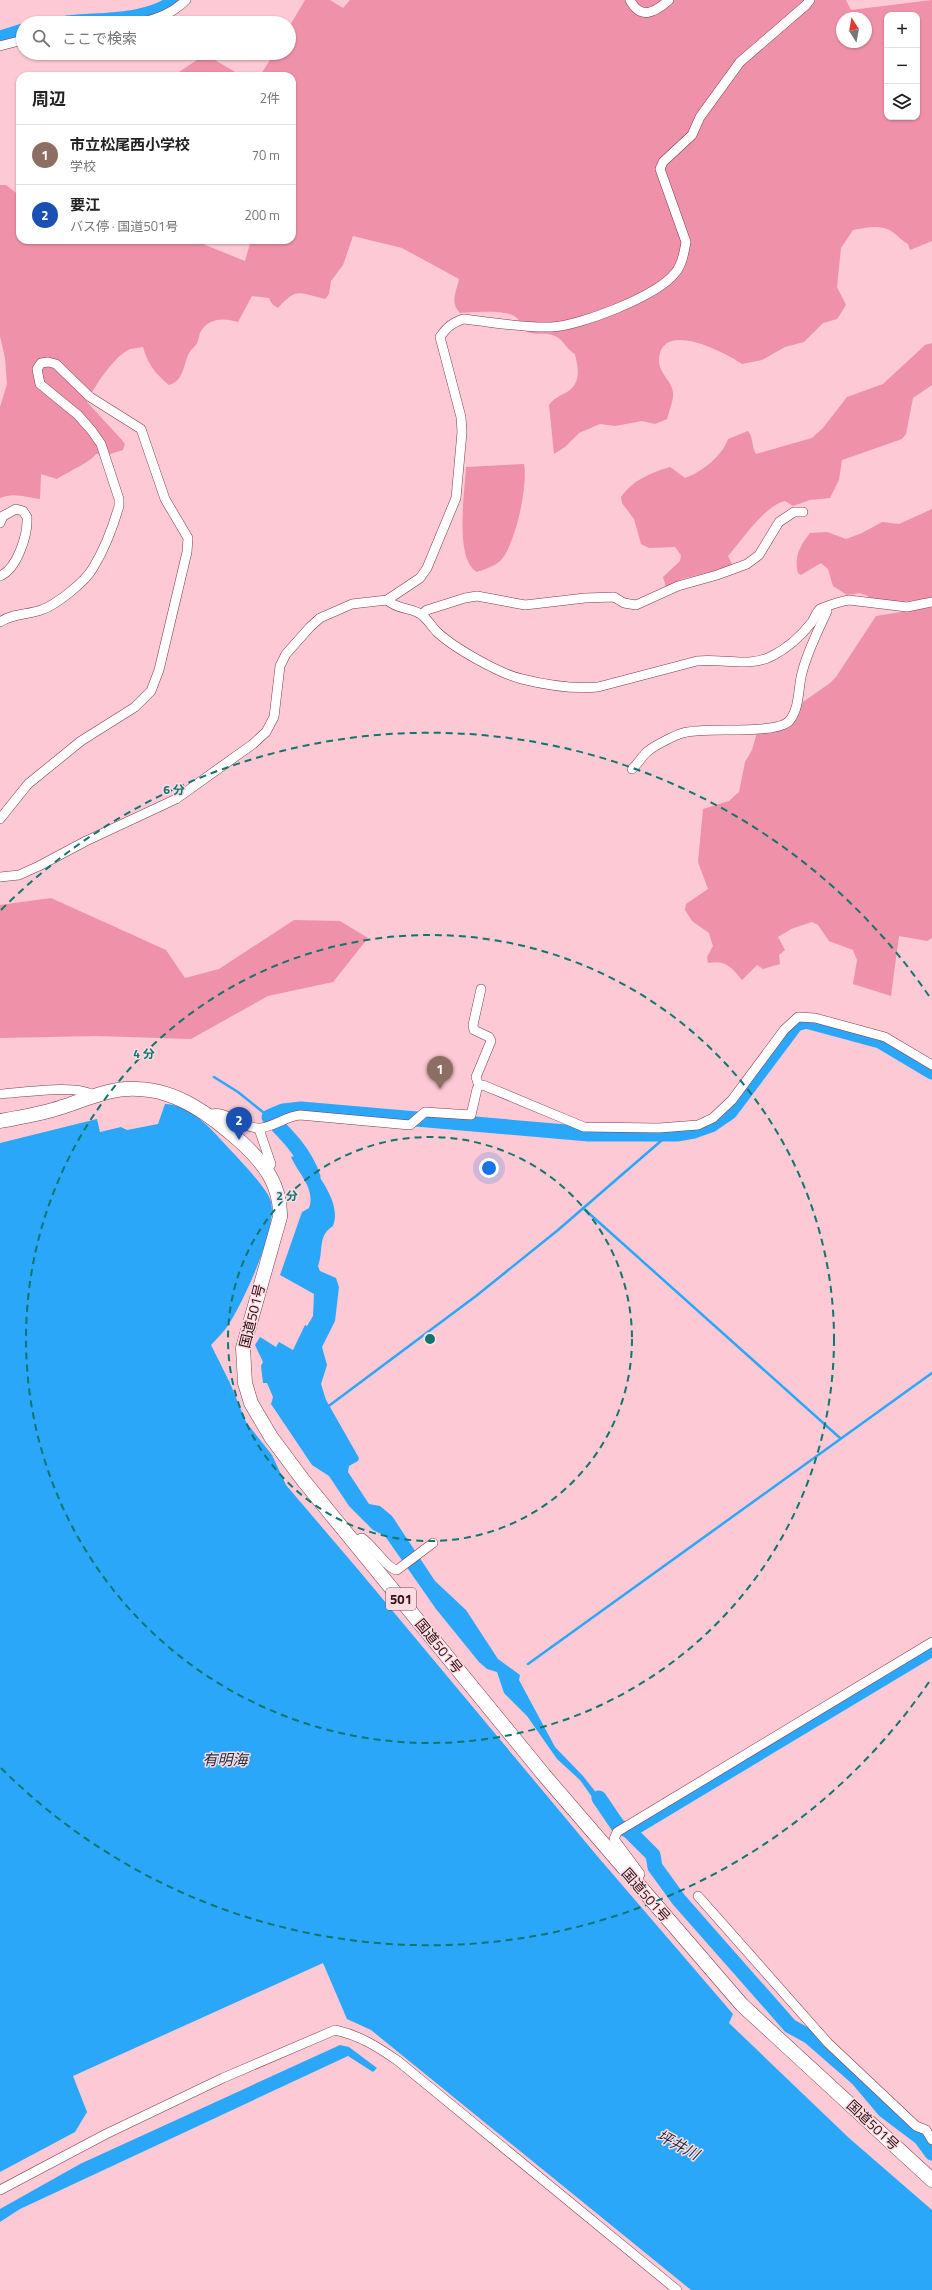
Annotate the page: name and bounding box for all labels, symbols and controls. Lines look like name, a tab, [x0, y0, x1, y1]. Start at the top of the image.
north arrow	[836, 12, 872, 48]
map controls	[884, 12, 920, 120]
button: +	[884, 12, 920, 48]
search box	[16, 16, 296, 60]
icon: search	[30, 27, 52, 49]
text: ここで検索	[62, 27, 137, 50]
button: −	[884, 48, 920, 84]
button: layers	[884, 84, 920, 120]
text: 周辺	[32, 86, 66, 112]
text: 2件	[260, 88, 280, 108]
text: 市立松尾西小学校	[70, 133, 190, 156]
text: 1	[41, 145, 49, 165]
text: 70 m	[252, 145, 280, 165]
text: 学校	[70, 156, 96, 176]
text: 要江	[70, 193, 100, 216]
text: 2	[41, 205, 49, 225]
text: 200 m	[244, 205, 280, 225]
text: バス停 · 国道501号	[70, 216, 178, 236]
text: 6 分	[163, 780, 185, 799]
text: 4 分	[133, 1044, 155, 1063]
pin: 1	[427, 1056, 453, 1089]
pin: 2	[226, 1107, 252, 1140]
your location	[479, 1158, 499, 1178]
text: 2 分	[276, 1186, 298, 1205]
street label: 国道501号	[233, 1282, 270, 1350]
centre of rings	[423, 1332, 437, 1346]
road number: 501	[386, 1588, 416, 1610]
street label: 国道501号	[411, 1614, 468, 1678]
water label: 有明海	[202, 1748, 249, 1771]
street label: 国道501号	[617, 1863, 676, 1926]
street label: 国道501号	[842, 2095, 904, 2155]
water label: 坪井川	[653, 2124, 705, 2166]

